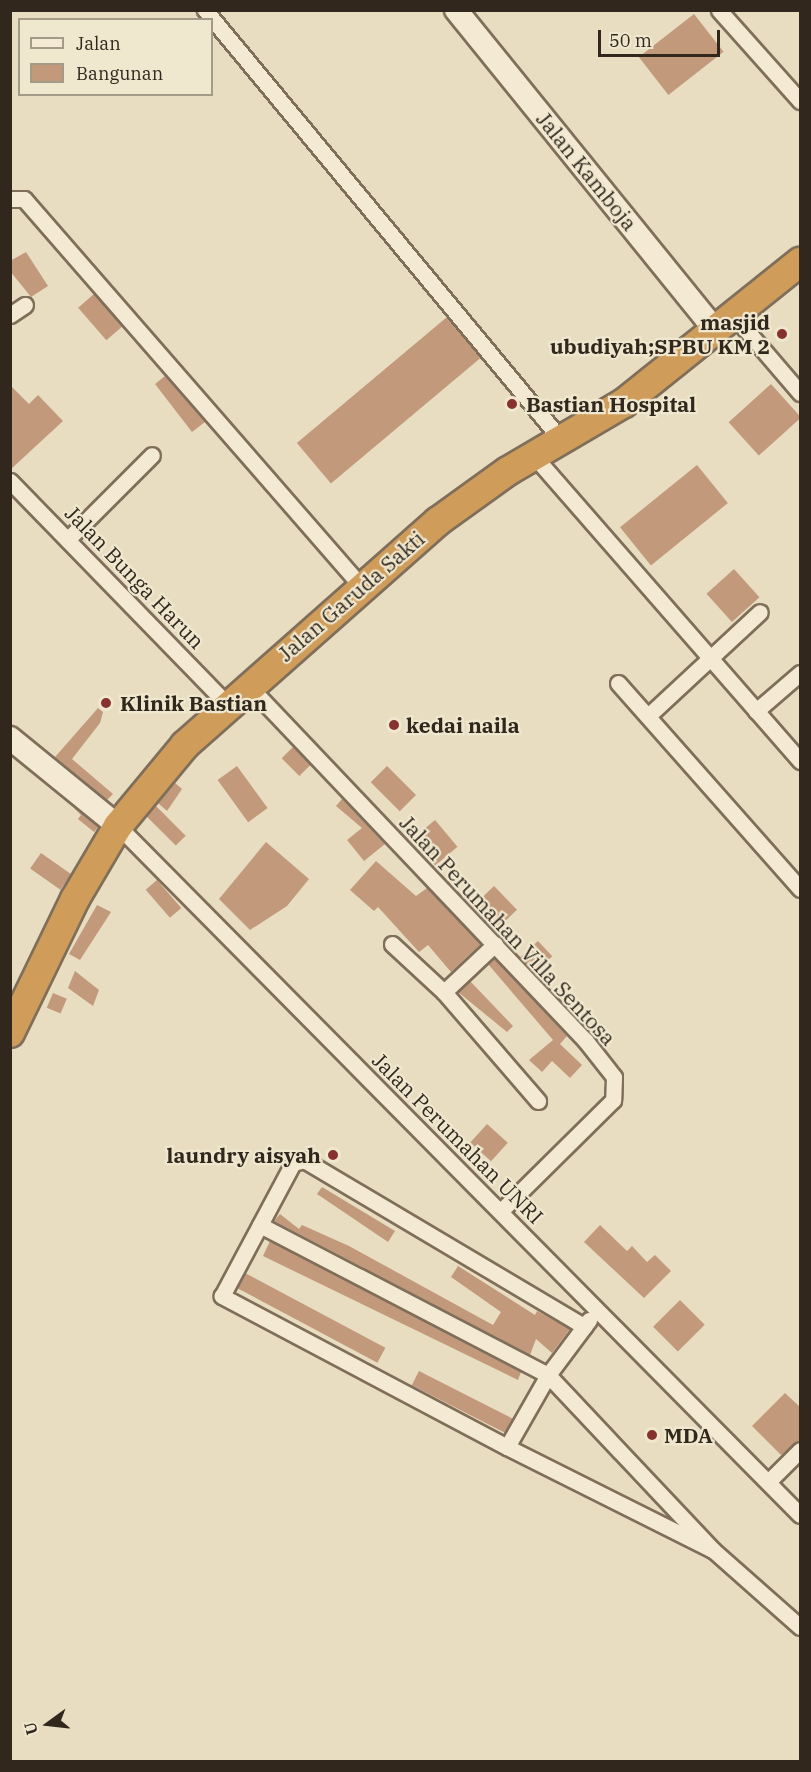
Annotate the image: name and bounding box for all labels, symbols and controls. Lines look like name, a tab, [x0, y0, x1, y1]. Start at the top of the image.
legend	[18, 18, 213, 96]
scale bar	[601, 18, 722, 56]
text: 50 m	[609, 29, 652, 52]
text: Jalan	[76, 32, 121, 55]
text: Bangunan	[76, 62, 163, 85]
street label: Jalan Kamboja	[531, 107, 643, 235]
place label: masjid ubudiyah;SPBU KM 2	[550, 309, 770, 359]
marker: masjid ubudiyah;SPBU KM 2	[775, 327, 789, 341]
place label: Bastian Hospital	[526, 391, 696, 417]
marker: Bastian Hospital	[503, 395, 521, 413]
street label: Jalan Bunga Harun	[60, 500, 210, 654]
street label: Jalan Garuda Sakti	[273, 526, 429, 666]
place label: Klinik Bastian	[120, 690, 267, 716]
marker: Klinik Bastian	[97, 694, 115, 712]
place label: kedai naila	[406, 712, 520, 738]
marker: kedai naila	[387, 718, 401, 732]
street label: Jalan Perumahan Villa Sentosa	[395, 810, 621, 1050]
street label: Jalan Perumahan UNRI	[367, 1047, 549, 1229]
place label: laundry aisyah	[167, 1142, 321, 1168]
marker: laundry aisyah	[326, 1148, 340, 1162]
place label: MDA	[664, 1422, 713, 1448]
marker: MDA	[645, 1428, 659, 1442]
north arrow	[18, 1694, 78, 1754]
text: U	[19, 1720, 42, 1737]

